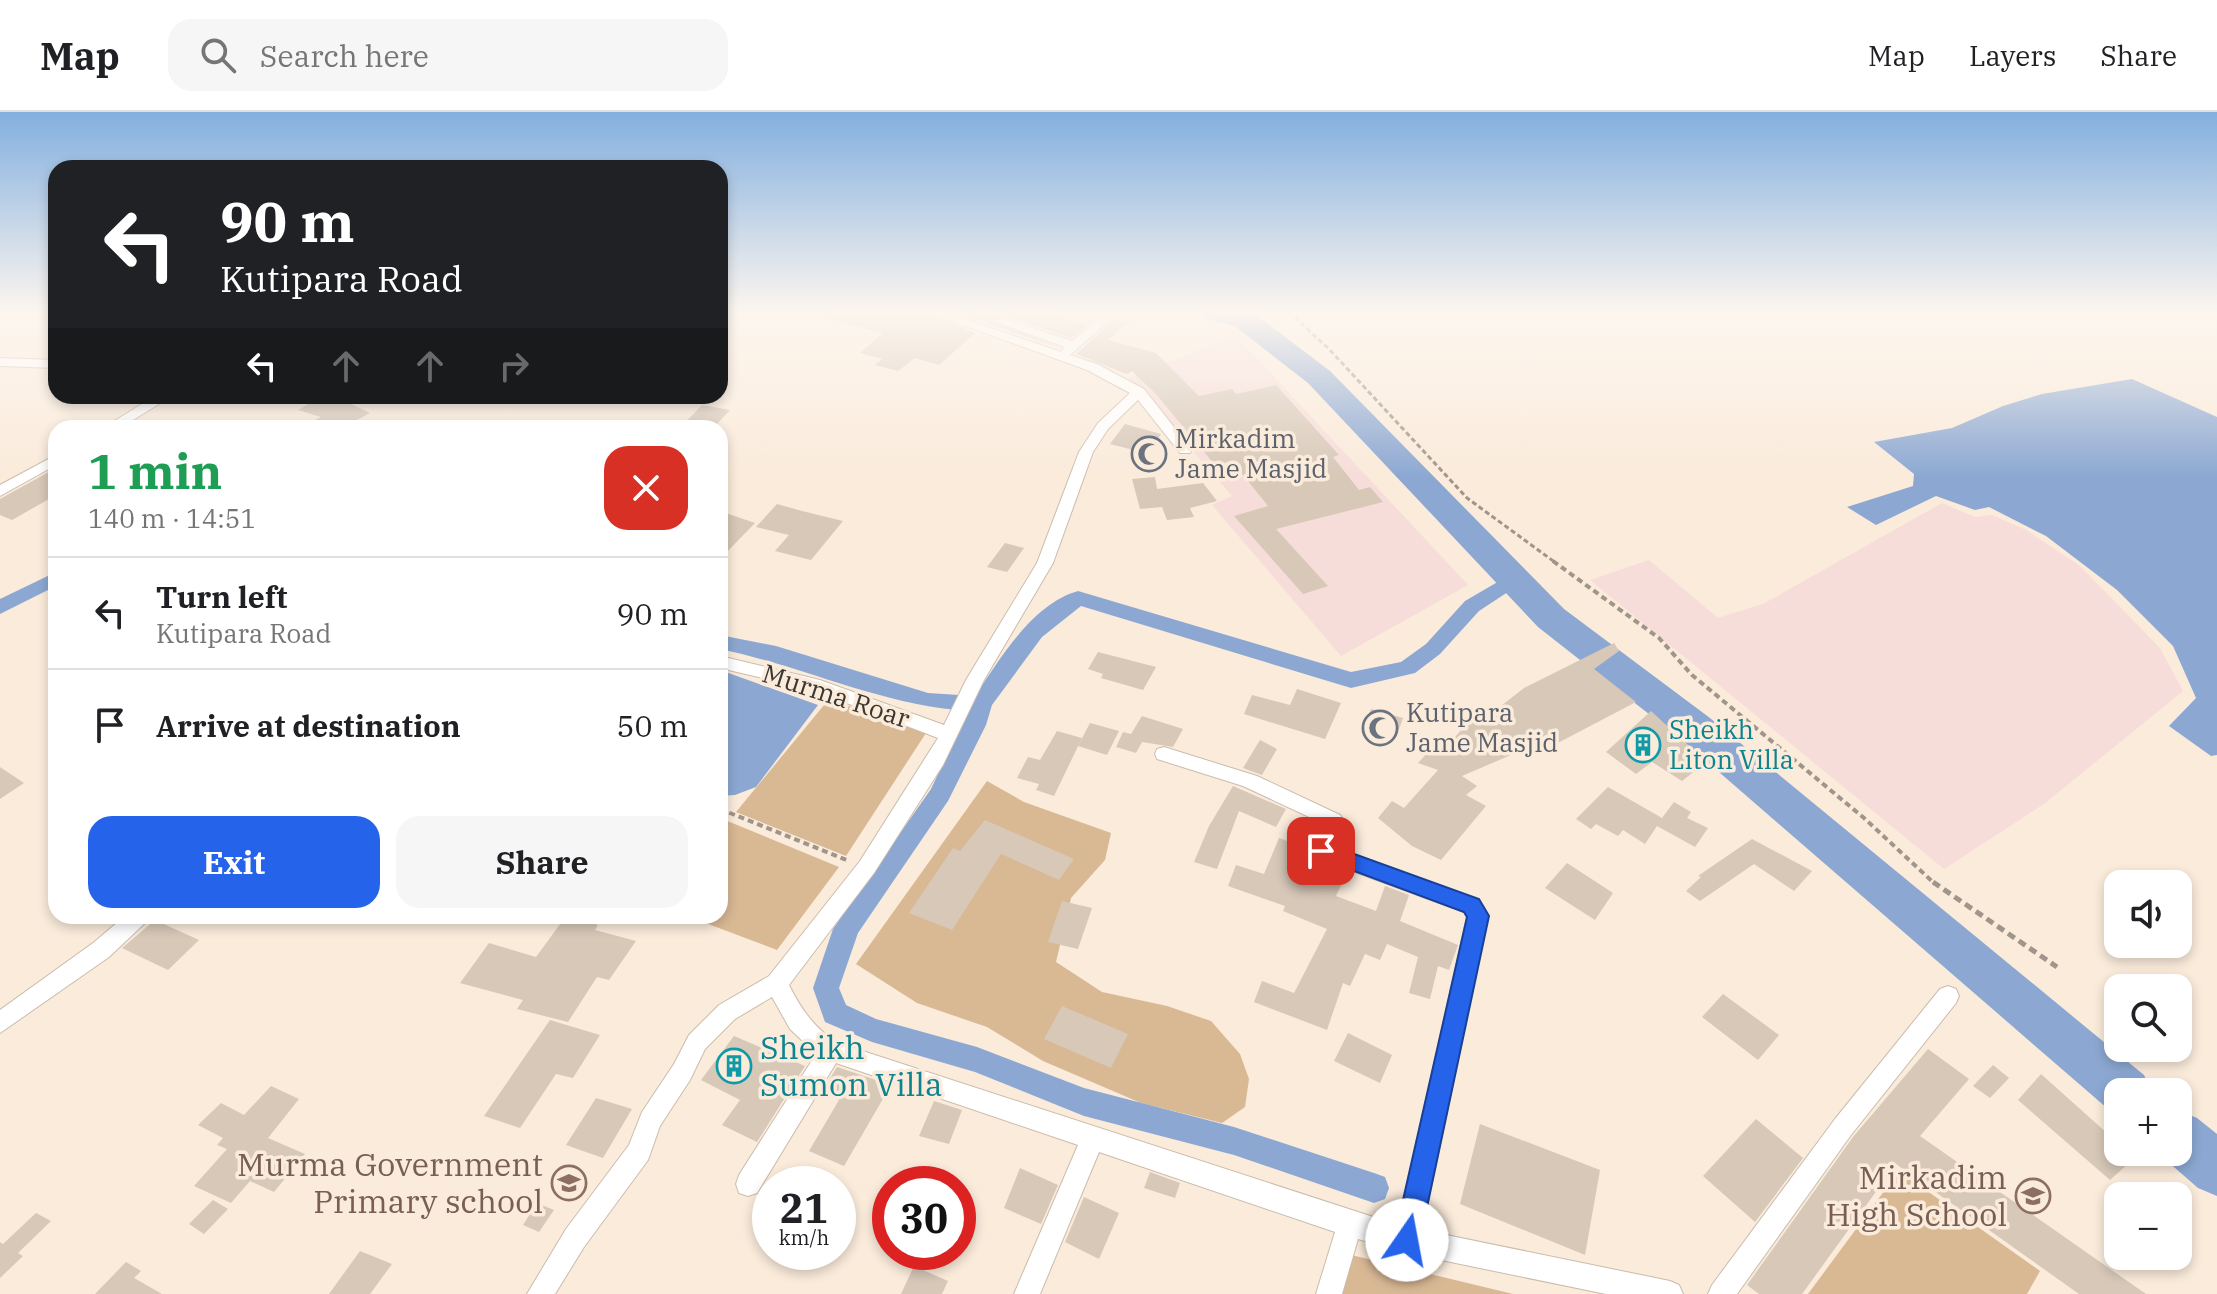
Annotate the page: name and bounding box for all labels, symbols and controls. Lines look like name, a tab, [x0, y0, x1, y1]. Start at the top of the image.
search box	[168, 19, 728, 91]
text: Map	[40, 31, 120, 80]
icon: search	[196, 33, 240, 77]
text: Search here	[260, 36, 429, 75]
text: Map	[1868, 37, 1925, 74]
text: Layers	[1969, 37, 2056, 74]
text: Share	[2100, 37, 2177, 74]
text: 90 m	[220, 185, 355, 257]
icon: left	[88, 192, 192, 296]
text: Kutipara Road	[220, 255, 463, 302]
icon: left	[240, 344, 284, 388]
icon: ahead	[324, 344, 368, 388]
icon: ahead	[408, 344, 452, 388]
icon: right	[492, 344, 536, 388]
place label: Mirkadim Jame Masjid	[1175, 421, 1327, 485]
mosque icon: Mirkadim Jame Masjid	[1130, 435, 1168, 473]
text: 1 min	[88, 440, 222, 502]
button: close	[604, 446, 688, 530]
text: 140 m · 14:51	[88, 501, 256, 535]
text: Turn left	[156, 577, 288, 616]
icon: left	[88, 591, 132, 635]
text: 90 m	[616, 594, 688, 633]
text: Kutipara Road	[156, 616, 331, 650]
street label: Murma Roar	[758, 655, 915, 735]
place label: Kutipara Jame Masjid	[1406, 695, 1558, 759]
icon: arrive	[88, 703, 132, 747]
text: Arrive at destination	[156, 706, 461, 745]
text: 50 m	[616, 706, 688, 745]
mosque icon: Kutipara Jame Masjid	[1361, 709, 1399, 747]
place label: Sheikh Liton Villa	[1669, 712, 1794, 776]
building icon: Sheikh Liton Villa	[1624, 726, 1662, 764]
button: Exit	[88, 816, 380, 908]
button: Share	[396, 816, 688, 908]
pin	[1287, 817, 1355, 885]
icon: arrive	[1299, 829, 1343, 873]
map controls	[2104, 870, 2192, 1270]
button: sound	[2104, 870, 2192, 958]
button: search	[2104, 974, 2192, 1062]
place label: Sheikh Sumon Villa	[760, 1026, 942, 1105]
building icon: Sheikh Sumon Villa	[715, 1047, 753, 1085]
button: +	[2104, 1078, 2192, 1166]
place label: Murma Government Primary school	[237, 1143, 543, 1222]
place label: Mirkadim High School	[1826, 1156, 2007, 1235]
school or university icon: Murma Government Primary school	[550, 1164, 588, 1202]
speed limit sign: 30	[872, 1166, 976, 1270]
school or university icon: Mirkadim High School	[2014, 1177, 2052, 1215]
text: 21	[780, 1182, 828, 1234]
button: −	[2104, 1182, 2192, 1270]
position arrow	[1365, 1198, 1449, 1282]
text: km/h	[779, 1224, 829, 1251]

